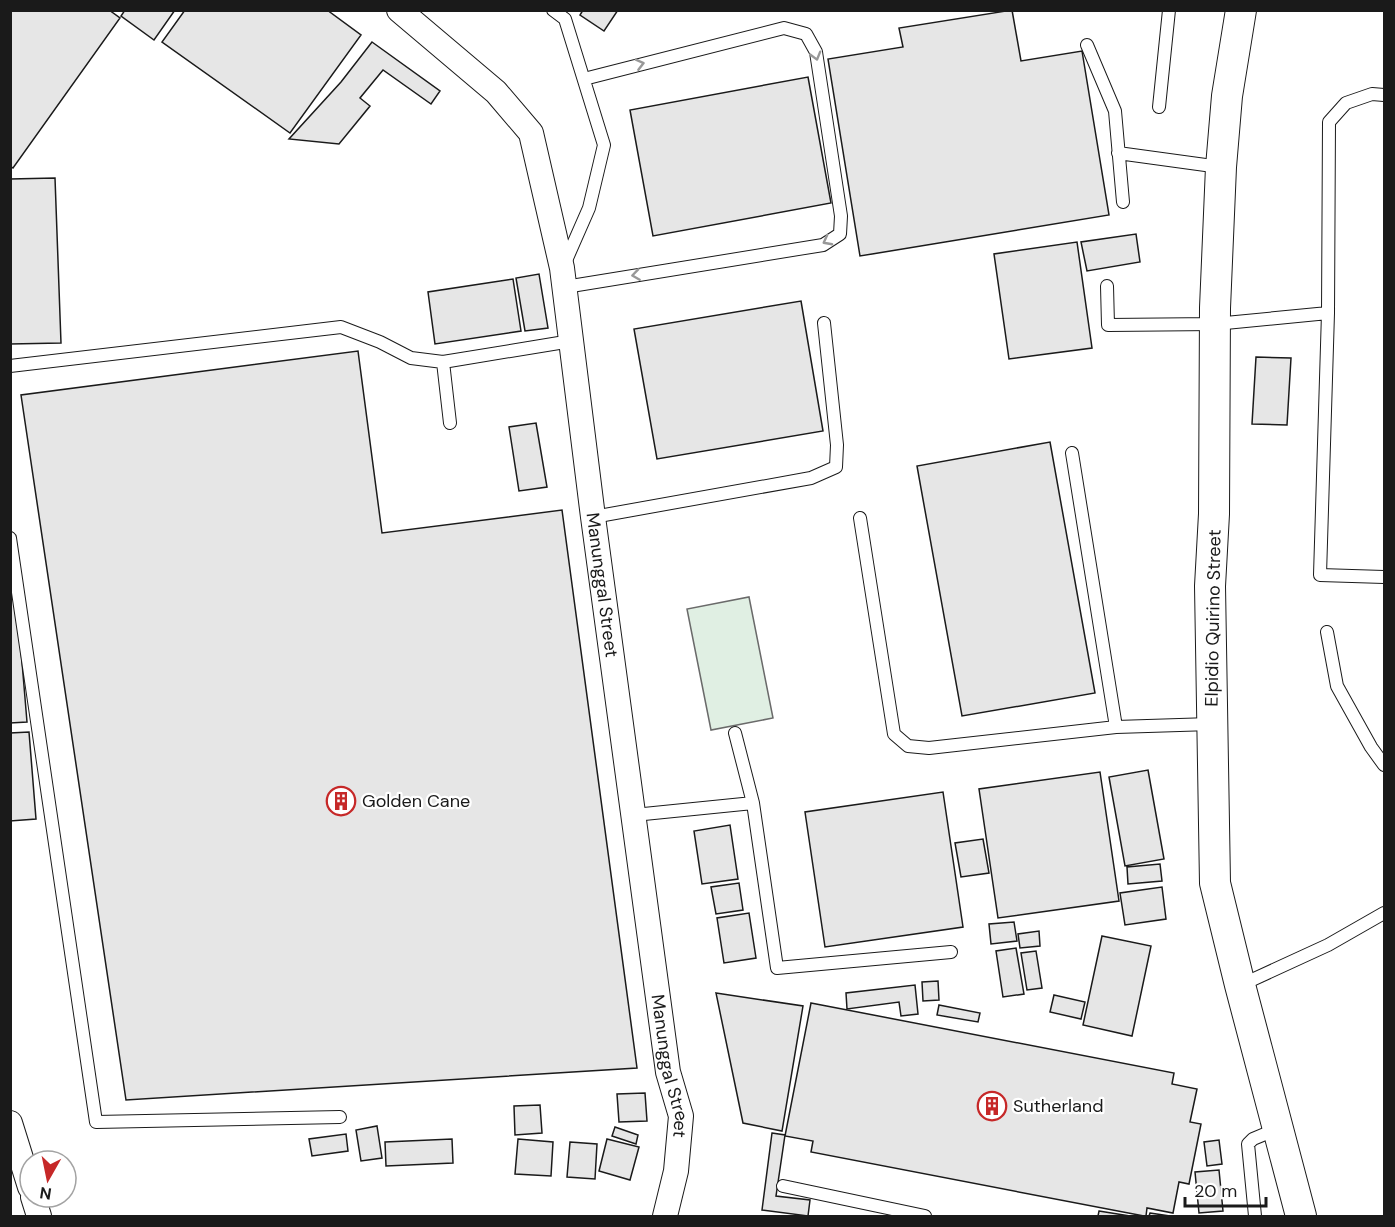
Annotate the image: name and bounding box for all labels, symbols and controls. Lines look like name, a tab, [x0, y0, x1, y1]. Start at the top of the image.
one-way arrow	[808, 51, 821, 61]
one-way arrow	[635, 59, 645, 72]
one-way arrow	[823, 234, 833, 245]
one-way arrow	[631, 269, 640, 281]
street label: Manunggal Street	[581, 511, 624, 659]
street label: Elpidio Quirino Street	[1199, 529, 1227, 707]
building icon: Golden Cane	[325, 785, 357, 817]
place label: Golden Cane	[362, 789, 470, 813]
street label: Manunggal Street	[646, 993, 694, 1139]
building icon: Sutherland	[976, 1090, 1008, 1122]
place label: Sutherland	[1013, 1094, 1103, 1118]
north arrow	[18, 1149, 78, 1209]
scale bar	[1185, 1170, 1266, 1208]
text: 20 m	[1194, 1179, 1237, 1203]
text: N	[38, 1182, 53, 1205]

